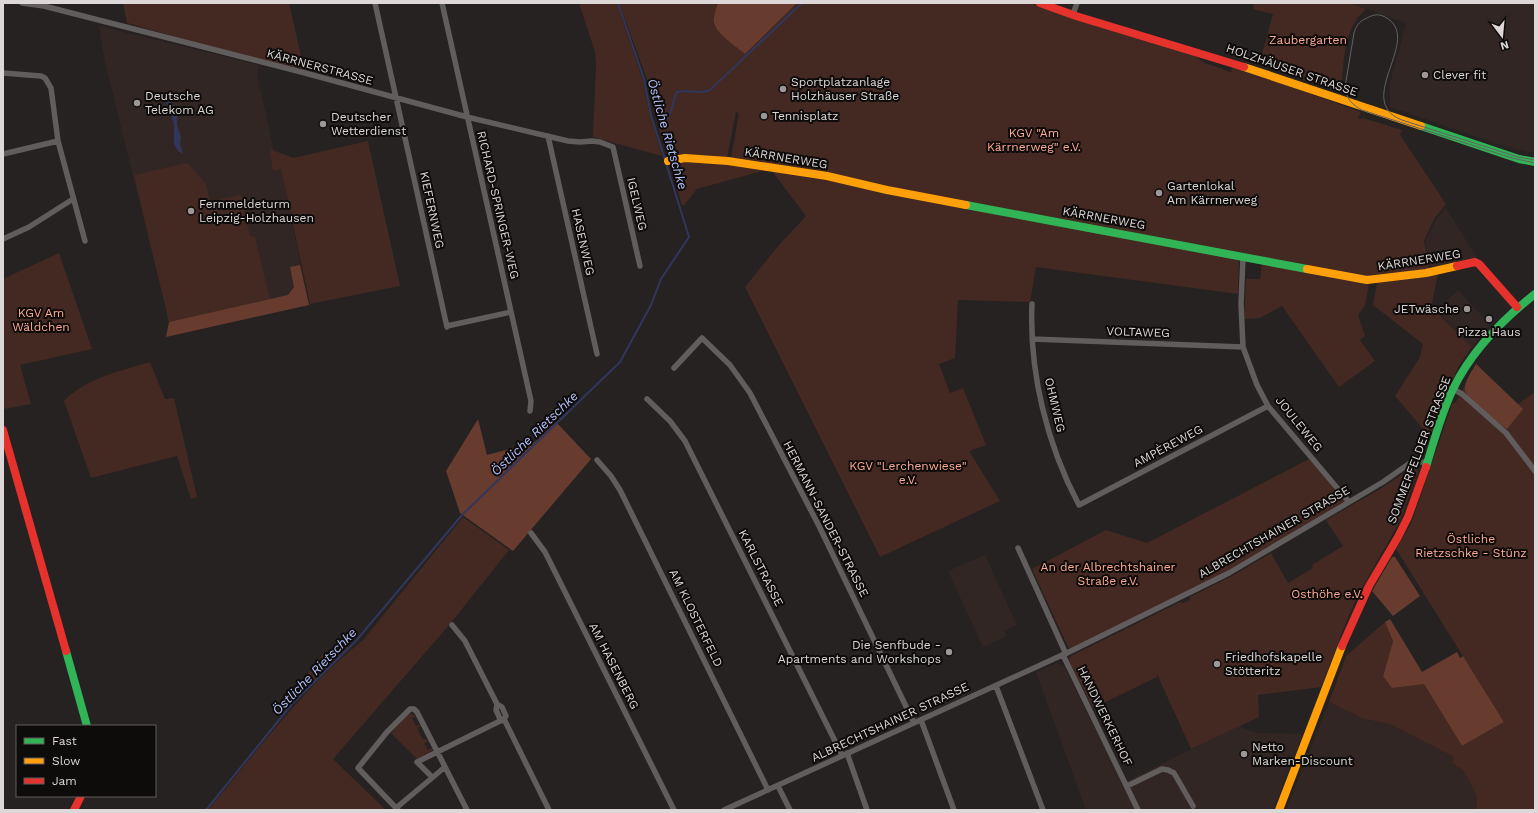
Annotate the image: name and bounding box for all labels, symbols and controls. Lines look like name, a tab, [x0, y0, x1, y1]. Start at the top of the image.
north arrow	[1482, 16, 1522, 56]
park label: Zaubergarten	[1269, 33, 1347, 47]
text: N	[1499, 38, 1510, 53]
street label: HOLZHÄUSER STRASSE	[1224, 41, 1360, 99]
street label: KÄRRNERSTRASSE	[265, 46, 375, 88]
place label: Clever fit	[1433, 68, 1486, 82]
marker: Clever fit	[1420, 70, 1430, 80]
place label: Sportplatzanlage Holzhäuser Straße	[791, 75, 899, 103]
water label: Östliche Rietschke	[644, 77, 691, 191]
marker: Sportplatzanlage Holzhäuser Straße	[778, 84, 788, 94]
place label: Deutsche Telekom AG	[145, 89, 214, 117]
marker: Deutsche Telekom AG	[132, 98, 142, 108]
place label: Tennisplatz	[772, 109, 838, 123]
place label: Deutscher Wetterdienst	[331, 110, 406, 138]
marker: Tennisplatz	[759, 111, 769, 121]
marker: Deutscher Wetterdienst	[318, 119, 328, 129]
park label: KGV "Am Kärrnerweg" e.V.	[987, 126, 1081, 154]
street label: RICHARD-SPRINGER-WEG	[474, 130, 522, 280]
street label: KÄRRNERWEG	[744, 145, 828, 171]
street label: KIEFERNWEG	[417, 170, 447, 250]
street label: IGELWEG	[624, 176, 650, 232]
place label: Gartenlokal Am Kärrnerweg	[1167, 179, 1258, 207]
marker: Gartenlokal Am Kärrnerweg	[1154, 188, 1164, 198]
place label: Fernmeldeturm Leipzig-Holzhausen	[199, 197, 314, 225]
street label: KÄRRNERWEG	[1062, 204, 1146, 232]
marker: Fernmeldeturm Leipzig-Holzhausen	[186, 206, 196, 216]
street label: HASENWEG	[568, 207, 598, 277]
street label: KÄRRNERWEG	[1377, 247, 1461, 273]
place label: JETwäsche	[1394, 302, 1459, 316]
marker: JETwäsche	[1462, 304, 1472, 314]
park label: KGV Am Wäldchen	[12, 306, 70, 334]
marker: Pizza Haus	[1484, 314, 1494, 324]
street label: VOLTAWEG	[1106, 324, 1170, 340]
place label: Pizza Haus	[1457, 325, 1521, 339]
street label: SOMMERFELDER STRASSE	[1384, 374, 1454, 526]
street label: OHMWEG	[1042, 376, 1068, 434]
water label: Östliche Rietschke	[488, 388, 581, 479]
street label: JOULEWEG	[1273, 394, 1325, 454]
street label: AMPÈREWEG	[1131, 422, 1205, 470]
street label: HERMANN-SANDER-STRASSE	[780, 439, 872, 600]
park label: KGV "Lerchenwiese" e.V.	[849, 459, 967, 487]
street label: ALBRECHTSHAINER STRASSE	[1196, 483, 1352, 581]
street label: KARLSTRASSE	[736, 527, 787, 609]
park label: Östliche Rietzschke - Stünz	[1415, 532, 1527, 560]
park label: An der Albrechtshainer Straße e.V.	[1041, 560, 1176, 588]
street label: AM KLOSTERFELD	[666, 567, 726, 669]
park label: Osthöhe e.V.	[1291, 587, 1363, 601]
street label: AM HASENBERG	[586, 620, 642, 712]
water label: Östliche Rietschke	[269, 625, 360, 718]
place label: Die Senfbude - Apartments and Workshops	[778, 638, 941, 666]
marker: Die Senfbude - Apartments and Workshops	[944, 647, 954, 657]
place label: Friedhofskapelle Stötteritz	[1225, 650, 1322, 678]
marker: Friedhofskapelle Stötteritz	[1212, 659, 1222, 669]
street label: HANDWERKERHOF	[1075, 664, 1135, 768]
street label: ALBRECHTSHAINER STRASSE	[809, 679, 971, 765]
legend	[16, 725, 156, 797]
text: Fast	[52, 734, 77, 748]
place label: Netto Marken-Discount	[1252, 740, 1353, 768]
marker: Netto Marken-Discount	[1239, 749, 1249, 759]
text: Slow	[52, 754, 80, 768]
text: Jam	[52, 774, 77, 788]

